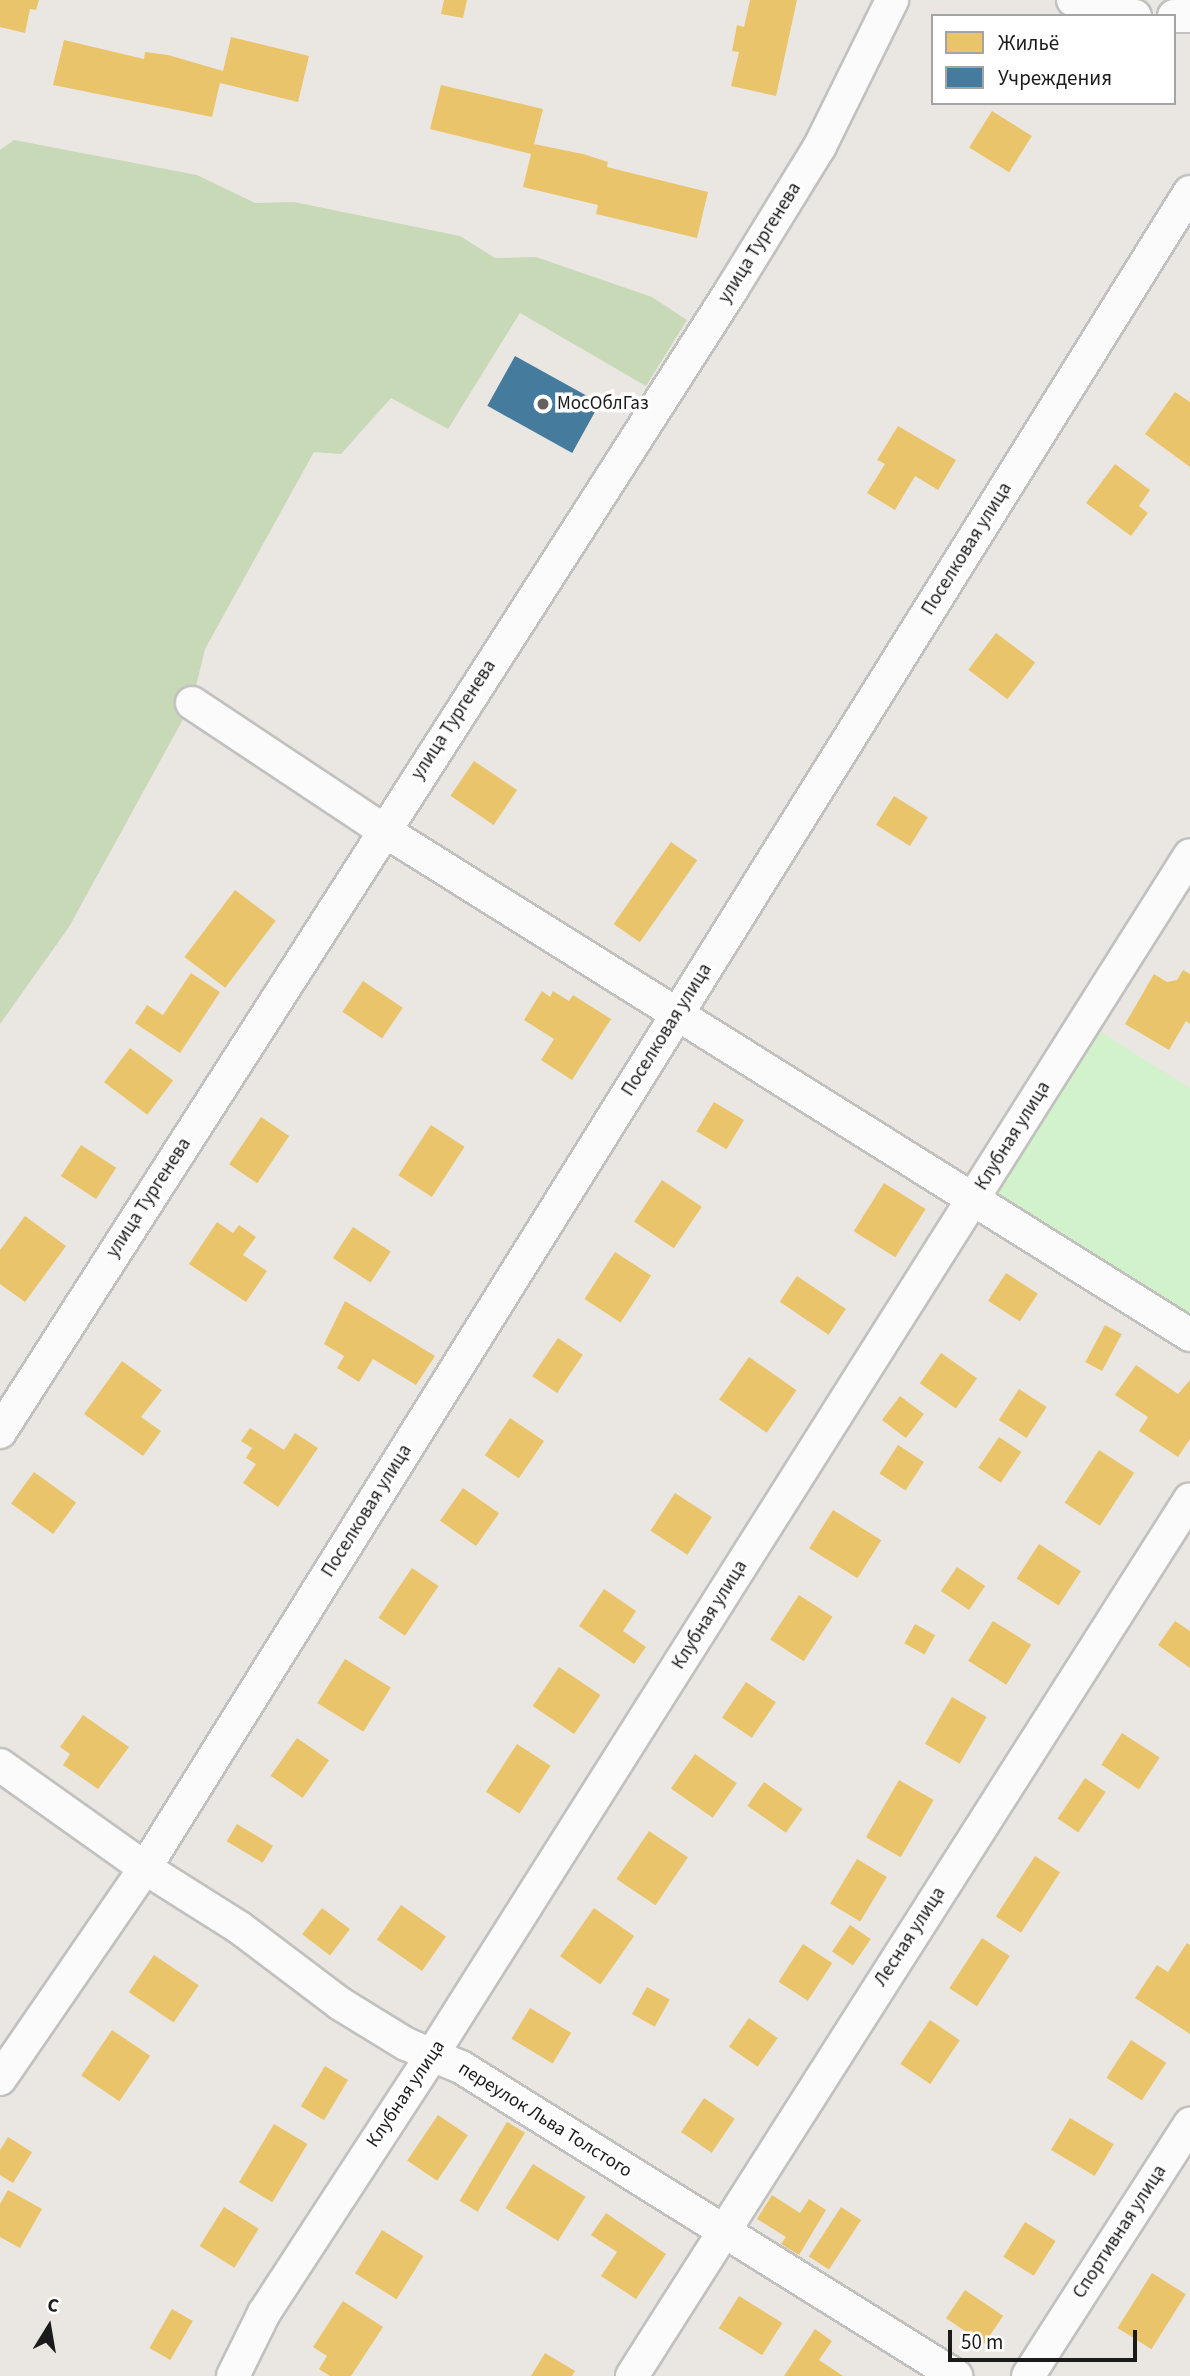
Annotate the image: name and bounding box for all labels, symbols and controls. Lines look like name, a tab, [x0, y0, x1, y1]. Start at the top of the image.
legend	[931, 14, 1176, 105]
text: Жильё	[998, 28, 1059, 58]
text: Учреждения	[998, 63, 1112, 93]
street label: улица Тургенева	[714, 178, 806, 308]
place label: МосОблГаз	[557, 393, 649, 415]
marker: МосОблГаз	[535, 396, 551, 412]
street label: Поселковая улица	[917, 478, 1017, 620]
street label: улица Тургенева	[407, 656, 501, 784]
street label: Поселковая улица	[617, 959, 717, 1101]
street label: Клубная улица	[970, 1077, 1056, 1195]
street label: улица Тургенева	[102, 1134, 196, 1262]
street label: Поселковая улица	[317, 1440, 417, 1582]
street label: Клубная улица	[667, 1556, 753, 1674]
street label: Лесная улица	[869, 1883, 951, 1991]
street label: Клубная улица	[362, 2036, 450, 2152]
street label: переулок Льва Толстого	[454, 2057, 636, 2183]
street label: Спортивная улица	[1068, 2161, 1172, 2303]
north arrow	[14, 2292, 84, 2362]
text: С	[45, 2292, 61, 2320]
scale bar	[952, 2316, 1141, 2360]
text: 50 m	[961, 2327, 1003, 2357]

